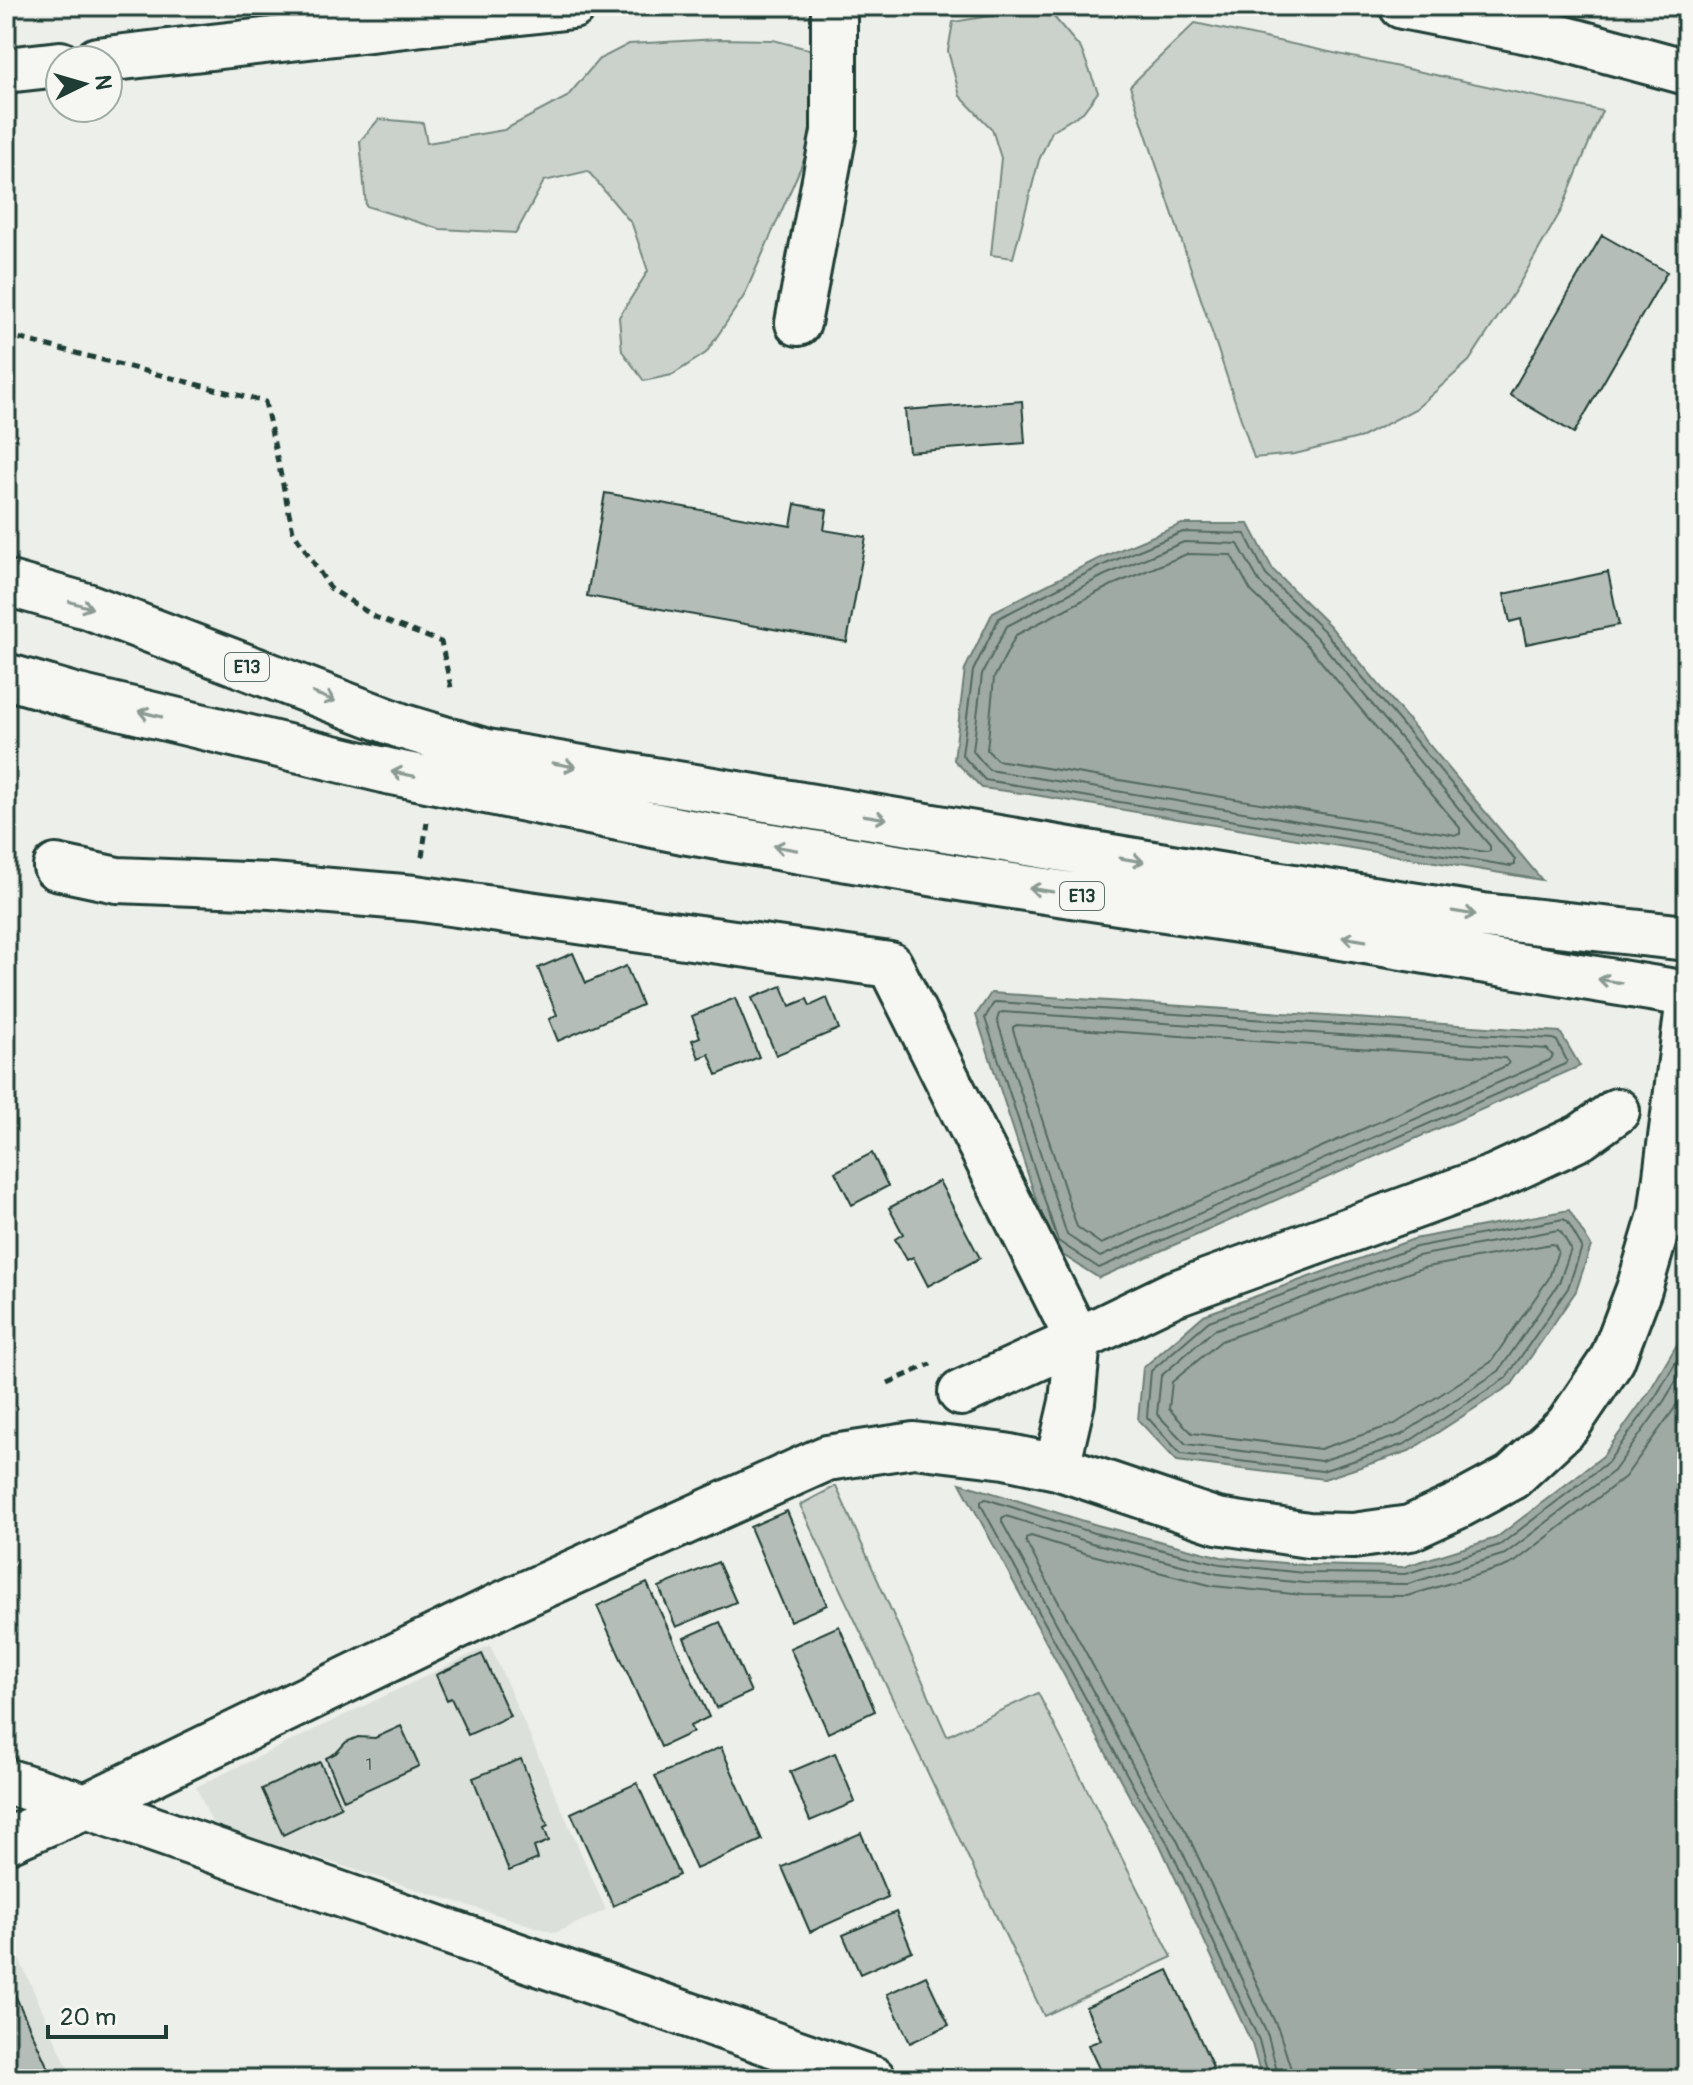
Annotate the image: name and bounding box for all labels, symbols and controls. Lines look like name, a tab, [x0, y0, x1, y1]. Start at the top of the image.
north arrow	[44, 44, 124, 124]
text: N	[88, 74, 118, 91]
one-way arrow	[68, 599, 93, 613]
road number: E13	[225, 653, 269, 681]
one-way arrow	[311, 691, 336, 705]
one-way arrow	[138, 706, 164, 721]
one-way arrow	[550, 758, 576, 773]
one-way arrow	[391, 766, 416, 781]
one-way arrow	[862, 811, 887, 826]
one-way arrow	[773, 840, 798, 855]
one-way arrow	[1118, 854, 1144, 869]
one-way arrow	[1029, 882, 1054, 897]
road number: E13	[1060, 882, 1104, 910]
one-way arrow	[1450, 906, 1476, 921]
one-way arrow	[1341, 931, 1367, 946]
one-way arrow	[1598, 973, 1623, 988]
house number: 1	[366, 1755, 372, 1775]
scale bar	[48, 1989, 166, 2039]
text: 20 m	[60, 2003, 116, 2032]

